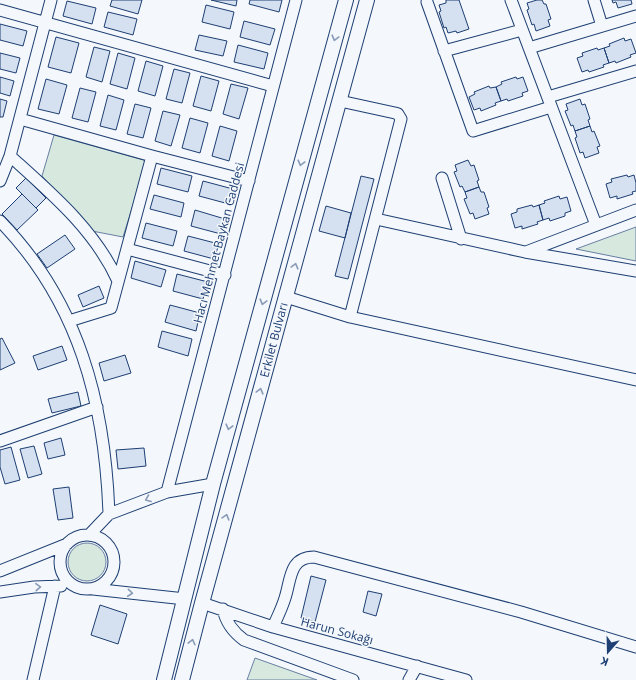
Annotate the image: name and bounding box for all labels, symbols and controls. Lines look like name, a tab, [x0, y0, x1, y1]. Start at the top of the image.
one-way arrow	[331, 34, 340, 41]
one-way arrow	[297, 159, 306, 166]
street label: Hacı Mehmet Baykan Caddesi	[189, 161, 248, 325]
one-way arrow	[290, 263, 299, 270]
one-way arrow	[259, 298, 268, 305]
street label: Erkilet Bulvarı	[255, 301, 292, 379]
one-way arrow	[255, 388, 264, 395]
one-way arrow	[225, 424, 234, 431]
one-way arrow	[145, 495, 152, 503]
one-way arrow	[221, 513, 230, 520]
one-way arrow	[35, 583, 41, 591]
one-way arrow	[126, 588, 133, 597]
street label: Harun Sokağı	[299, 613, 375, 648]
north arrow	[588, 632, 628, 672]
one-way arrow	[187, 639, 196, 646]
text: K	[598, 653, 610, 670]

